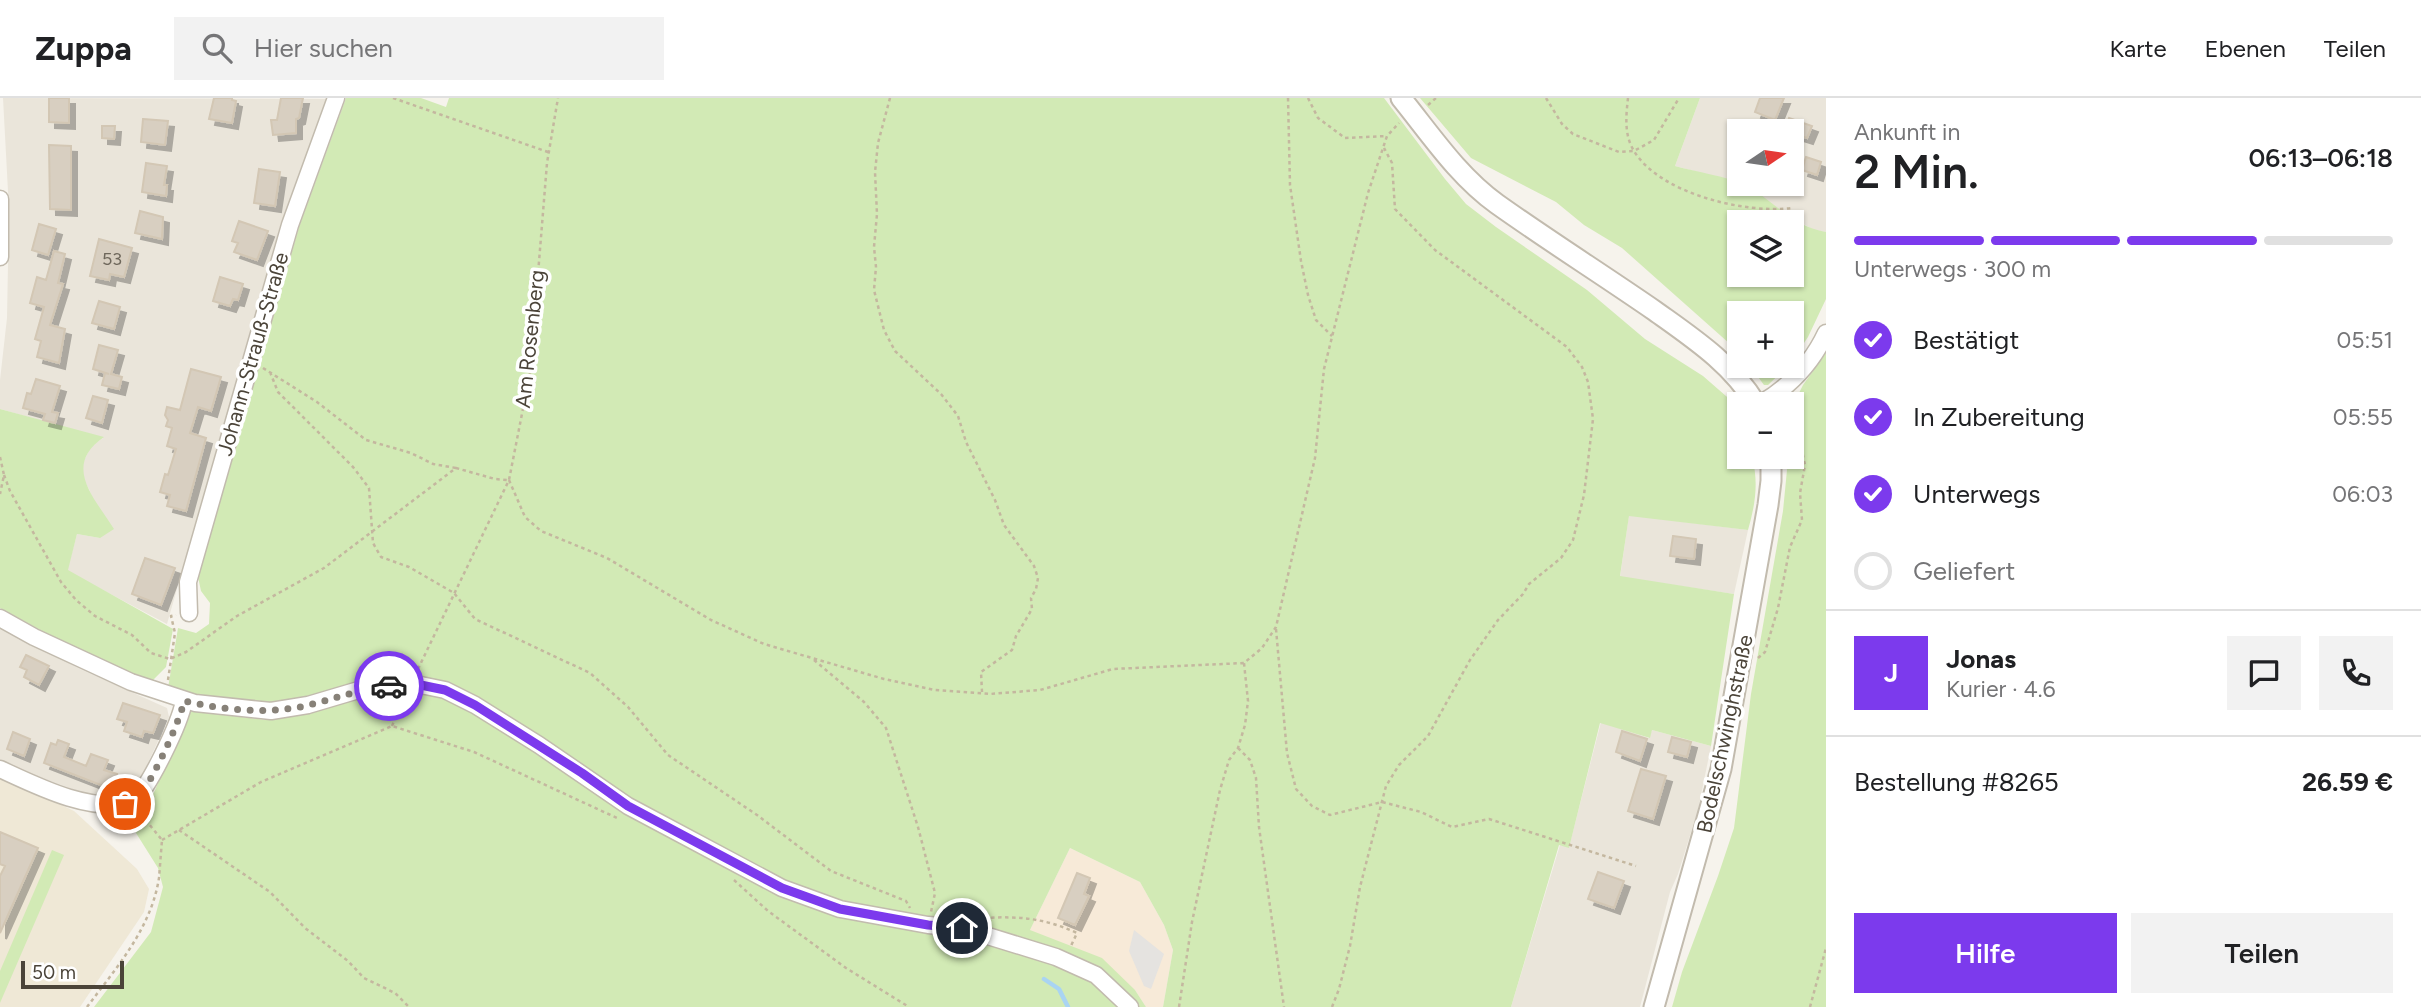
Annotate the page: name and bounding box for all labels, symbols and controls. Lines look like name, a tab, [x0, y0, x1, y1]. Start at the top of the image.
search box	[174, 17, 664, 80]
text: Zuppa	[35, 29, 132, 68]
icon: search	[198, 29, 236, 67]
text: Hier suchen	[254, 32, 393, 64]
text: Karte	[2110, 34, 2167, 63]
text: Ebenen	[2205, 34, 2286, 63]
text: Teilen	[2324, 34, 2386, 63]
text: Ankunft in	[1854, 118, 1960, 146]
north arrow	[1727, 119, 1804, 196]
map controls	[1727, 119, 1804, 469]
text: 06:13–06:18	[2249, 142, 2393, 174]
text: 2 Min.	[1854, 144, 1979, 200]
button: layers	[1727, 210, 1804, 287]
house number: 53	[102, 248, 122, 270]
street label: Johann-Strauß-Straße	[211, 249, 294, 458]
text: Unterwegs · 300 m	[1854, 255, 2051, 283]
street label: Am Rosenberg	[510, 269, 549, 409]
button: +	[1727, 301, 1804, 378]
icon: check	[1854, 321, 1892, 359]
text: Bestätigt	[1913, 324, 2019, 356]
text: 05:51	[2336, 326, 2393, 354]
button: −	[1727, 392, 1804, 469]
icon: check	[1854, 398, 1892, 436]
text: In Zubereitung	[1913, 401, 2085, 433]
text: 05:55	[2333, 403, 2393, 431]
icon: check	[1854, 475, 1892, 513]
text: Unterwegs	[1913, 478, 2040, 510]
text: 06:03	[2332, 480, 2393, 508]
text: Geliefert	[1913, 555, 2015, 587]
street label: Bodelschwinghstraße	[1691, 632, 1758, 835]
button: chat	[2227, 636, 2301, 710]
button: phone	[2319, 636, 2393, 710]
text: Jonas	[1946, 643, 2016, 675]
courier	[354, 651, 424, 721]
text: J	[1884, 657, 1898, 689]
icon: car	[370, 667, 408, 705]
text: Kurier · 4.6	[1946, 675, 2056, 703]
text: Bestellung #8265	[1854, 766, 2059, 798]
text: 26.59 €	[2302, 766, 2393, 798]
pin	[95, 774, 155, 834]
icon: bag	[106, 785, 144, 823]
pin	[932, 898, 992, 958]
icon: home	[943, 909, 981, 947]
button: Hilfe	[1854, 913, 2117, 993]
button: Teilen	[2131, 913, 2393, 993]
scale bar	[21, 958, 124, 990]
text: 50 m	[32, 961, 76, 984]

